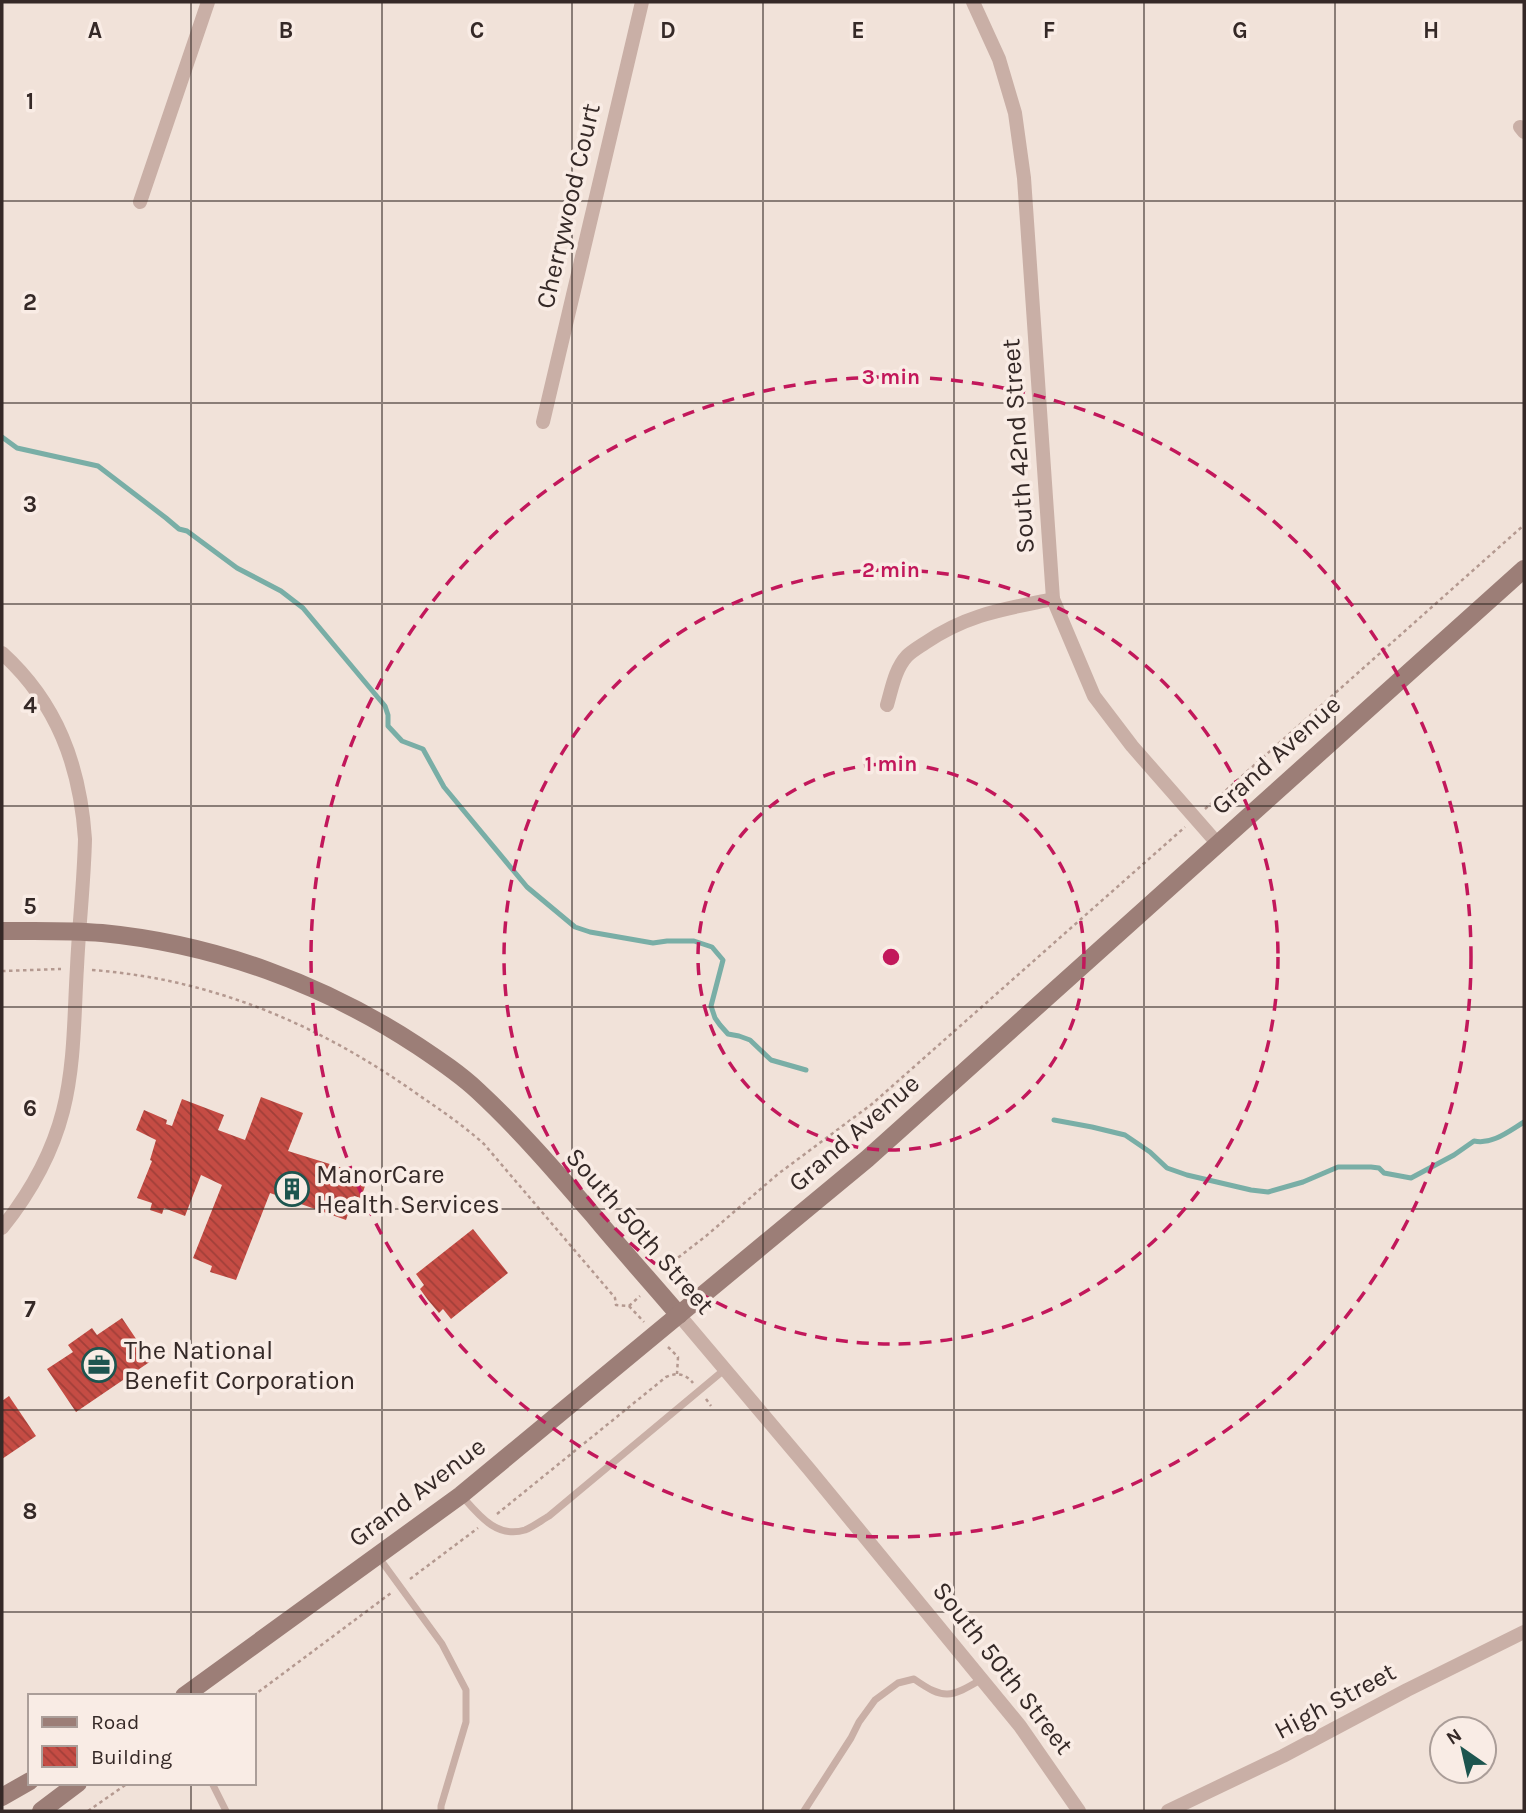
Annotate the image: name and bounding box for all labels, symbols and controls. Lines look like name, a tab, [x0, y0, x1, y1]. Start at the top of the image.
text: A	[88, 17, 102, 44]
text: B	[279, 17, 293, 44]
text: C	[470, 17, 484, 44]
text: D	[660, 17, 676, 44]
text: E	[851, 17, 865, 44]
text: F	[1043, 17, 1055, 44]
text: G	[1232, 17, 1248, 44]
text: H	[1423, 17, 1439, 44]
text: 1	[26, 88, 34, 115]
street label: Cherrywood Court	[529, 100, 607, 312]
text: 2	[23, 289, 37, 316]
street label: South 42nd Street	[995, 337, 1041, 555]
text: 3 min	[862, 365, 920, 389]
text: 3	[23, 491, 37, 518]
text: 2 min	[862, 558, 920, 582]
street label: Grand Avenue	[1205, 689, 1347, 821]
text: 4	[23, 692, 37, 719]
text: 1 min	[865, 752, 917, 776]
text: 5	[23, 893, 37, 920]
centre of rings	[879, 945, 903, 969]
street label: Grand Avenue	[782, 1068, 926, 1198]
text: 6	[23, 1095, 37, 1122]
street label: South 50th Street	[559, 1141, 721, 1321]
place label: ManorCare Health Services	[316, 1159, 500, 1220]
building icon: ManorCare Health Services	[273, 1170, 311, 1208]
text: 7	[24, 1296, 36, 1323]
place label: The National Benefit Corporation	[124, 1335, 355, 1396]
office icon: The National Benefit Corporation	[80, 1346, 118, 1384]
street label: Grand Avenue	[342, 1430, 492, 1554]
text: 8	[23, 1498, 37, 1525]
street label: South 50th Street	[926, 1576, 1080, 1761]
street label: High Street	[1269, 1656, 1401, 1746]
legend	[28, 1694, 256, 1785]
text: Road	[91, 1710, 139, 1734]
north arrow	[1428, 1715, 1498, 1785]
text: N	[1442, 1724, 1466, 1750]
text: Building	[91, 1745, 172, 1769]

